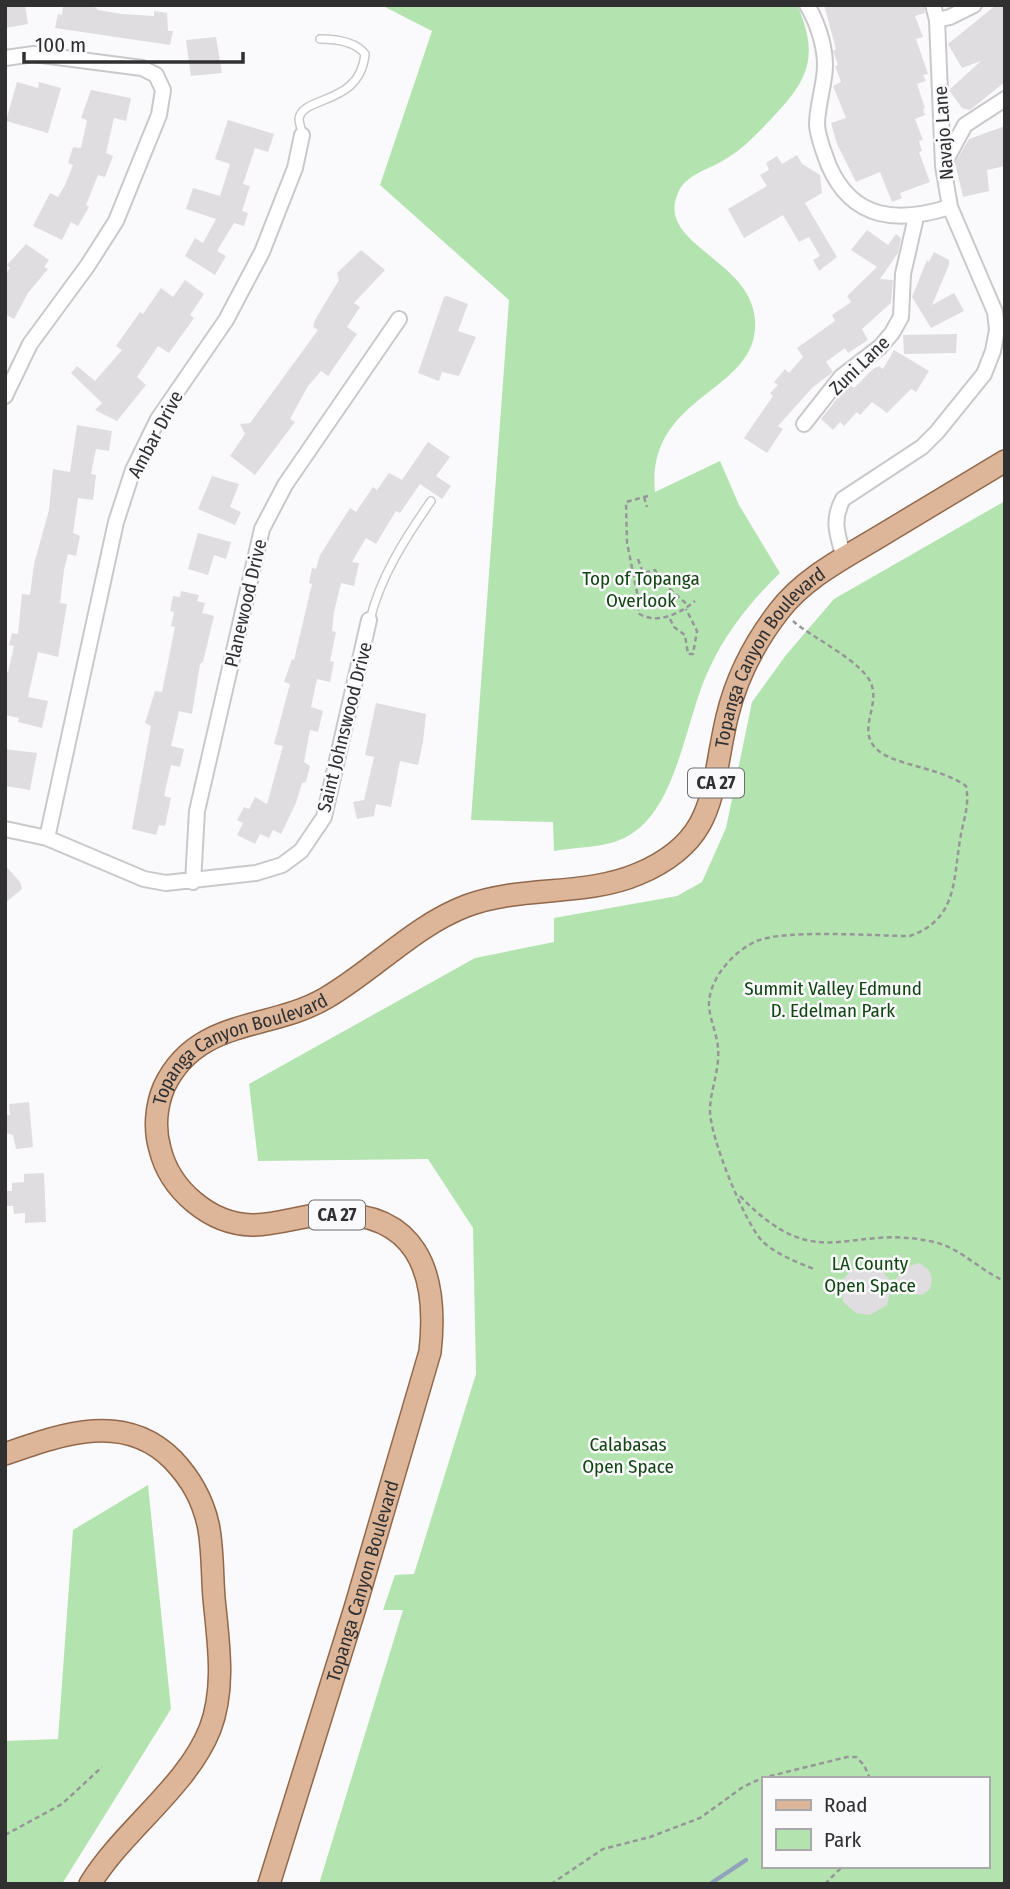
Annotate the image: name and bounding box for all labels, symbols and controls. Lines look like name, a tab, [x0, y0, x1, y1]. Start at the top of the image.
scale bar	[24, 21, 243, 65]
text: 100 m	[35, 32, 86, 58]
street label: Navajo Lane	[929, 85, 958, 181]
street label: Zuni Lane	[824, 331, 894, 400]
street label: Ambar Drive	[123, 387, 188, 482]
street label: Planewood Drive	[220, 537, 271, 669]
street label: Topanga Canyon Boulevard	[710, 562, 830, 750]
park label: Top of Topanga Overlook	[582, 567, 700, 612]
street label: Saint Johnswood Drive	[312, 640, 377, 815]
road number: CA 27	[688, 768, 744, 798]
park label: Summit Valley Edmund D. Edelman Park	[744, 977, 922, 1022]
street label: Topanga Canyon Boulevard	[148, 988, 332, 1108]
road number: CA 27	[309, 1200, 365, 1230]
park label: LA County Open Space	[824, 1252, 916, 1297]
park label: Calabasas Open Space	[582, 1433, 674, 1478]
street label: Topanga Canyon Boulevard	[322, 1478, 404, 1685]
legend	[762, 1777, 989, 1868]
text: Road	[824, 1792, 868, 1818]
text: Park	[824, 1827, 862, 1853]

